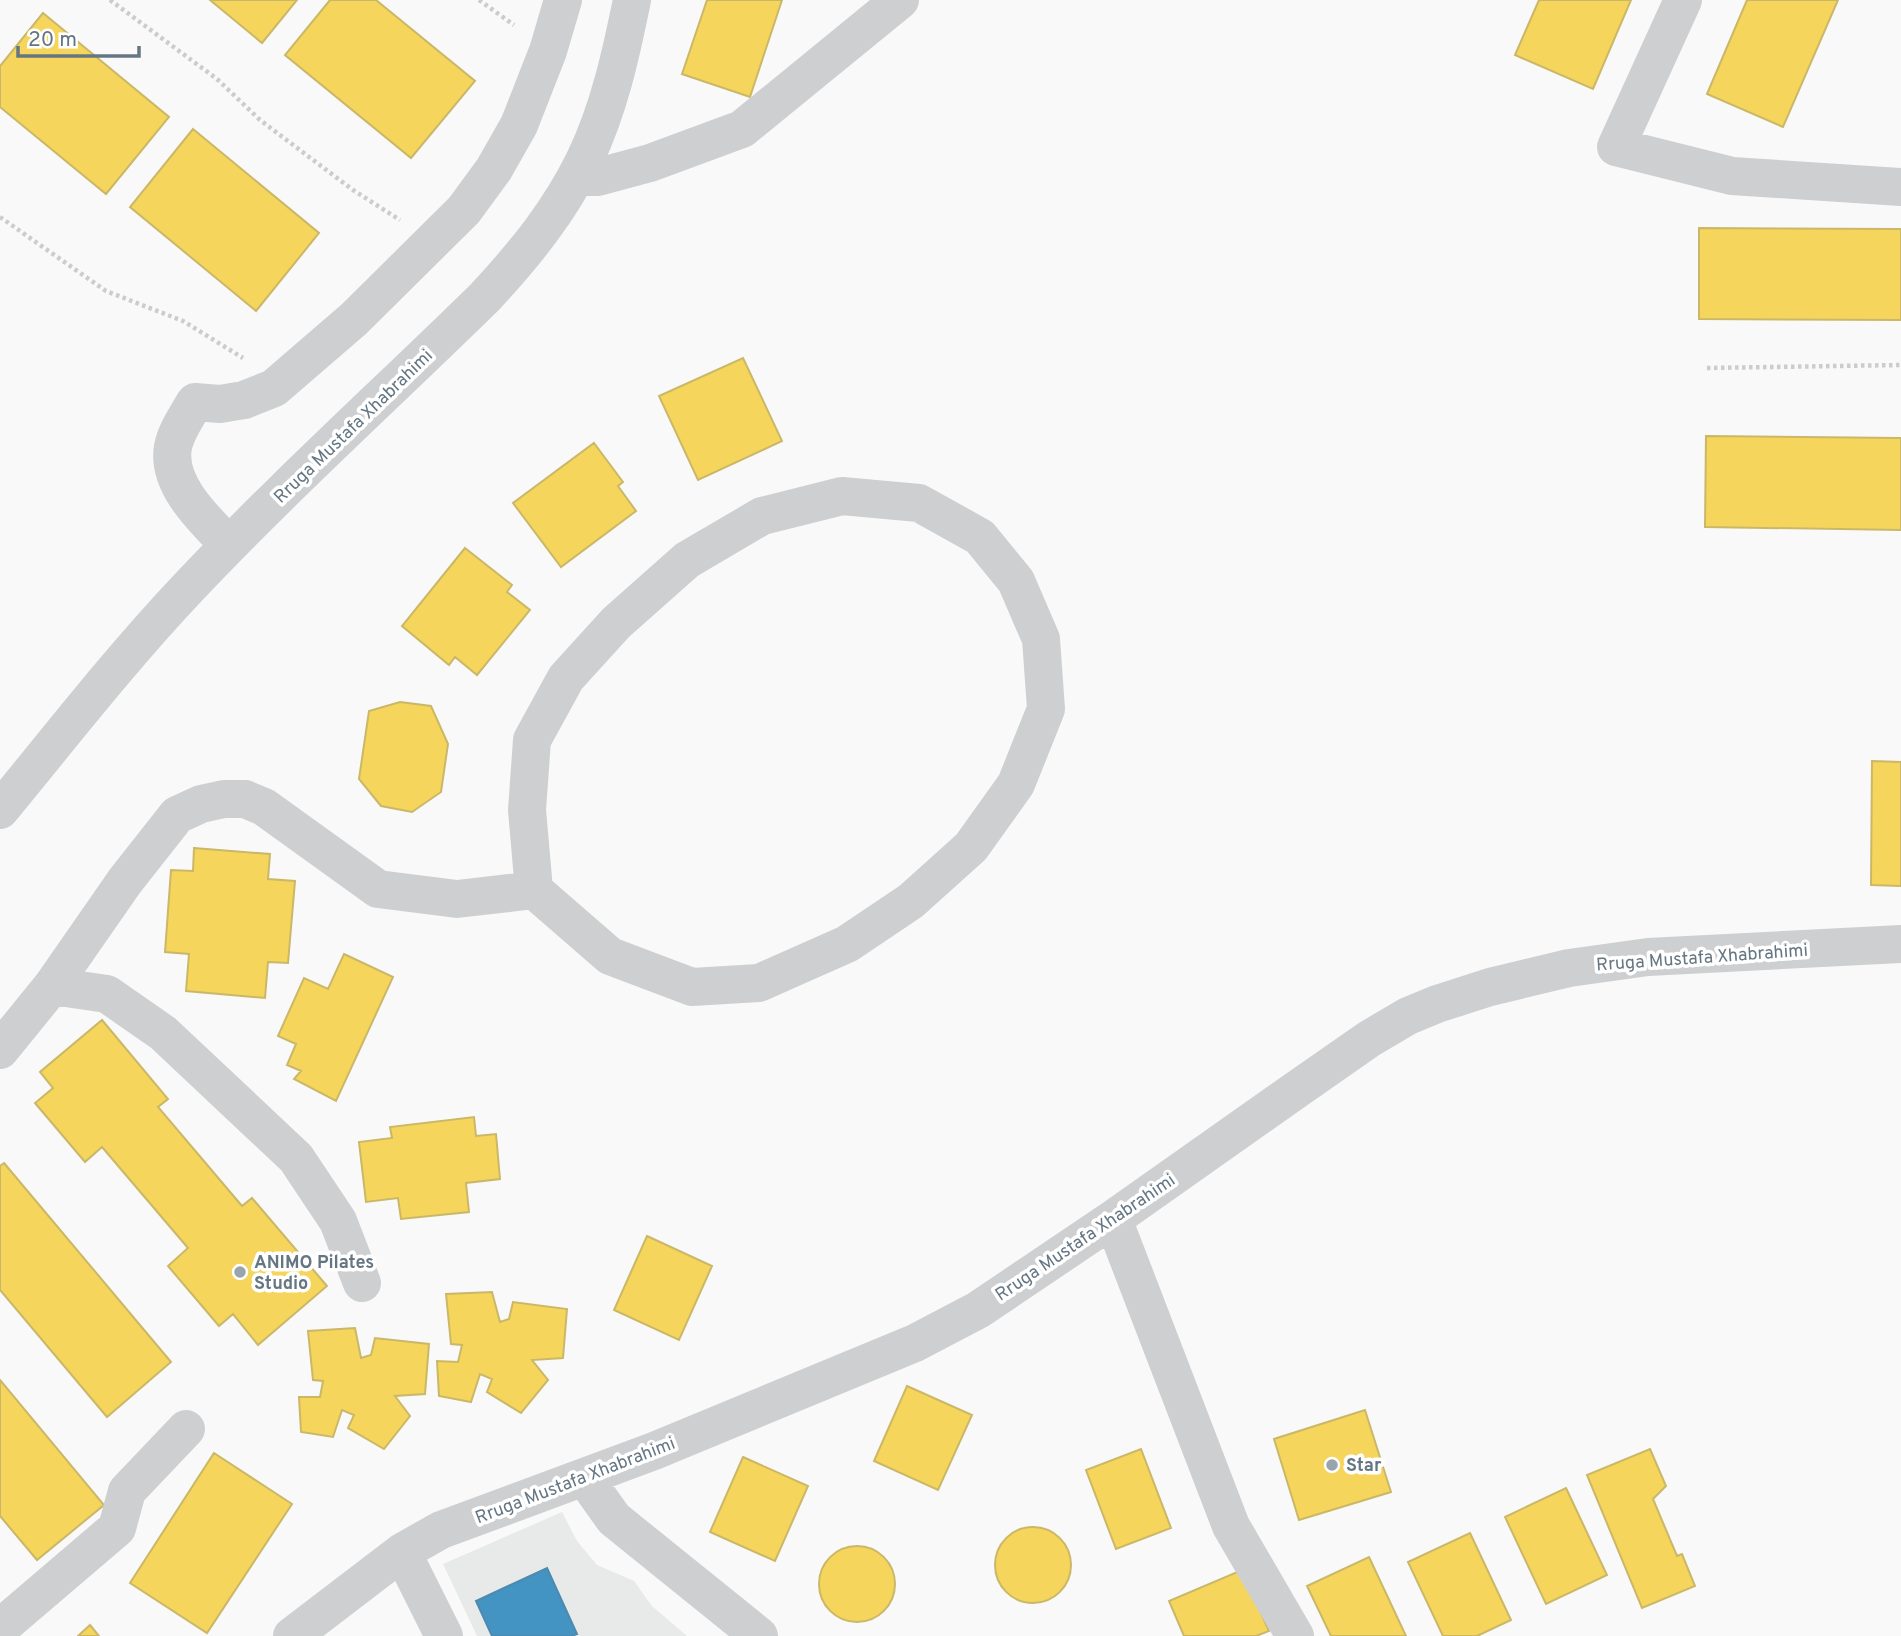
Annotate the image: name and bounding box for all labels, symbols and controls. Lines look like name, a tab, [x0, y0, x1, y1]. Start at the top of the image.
scale bar	[18, 14, 138, 58]
text: 20 m	[28, 27, 77, 54]
street label: Rruga Mustafa Xhabrahimi	[270, 345, 438, 509]
street label: Rruga Mustafa Xhabrahimi	[1595, 940, 1809, 977]
street label: Rruga Mustafa Xhabrahimi	[991, 1169, 1180, 1307]
place label: ANIMO Pilates Studio	[254, 1252, 374, 1296]
marker: ANIMO Pilates Studio	[232, 1264, 248, 1280]
street label: Rruga Mustafa Xhabrahimi	[472, 1433, 679, 1530]
place label: Star	[1346, 1455, 1382, 1478]
marker: Star	[1324, 1457, 1340, 1473]

